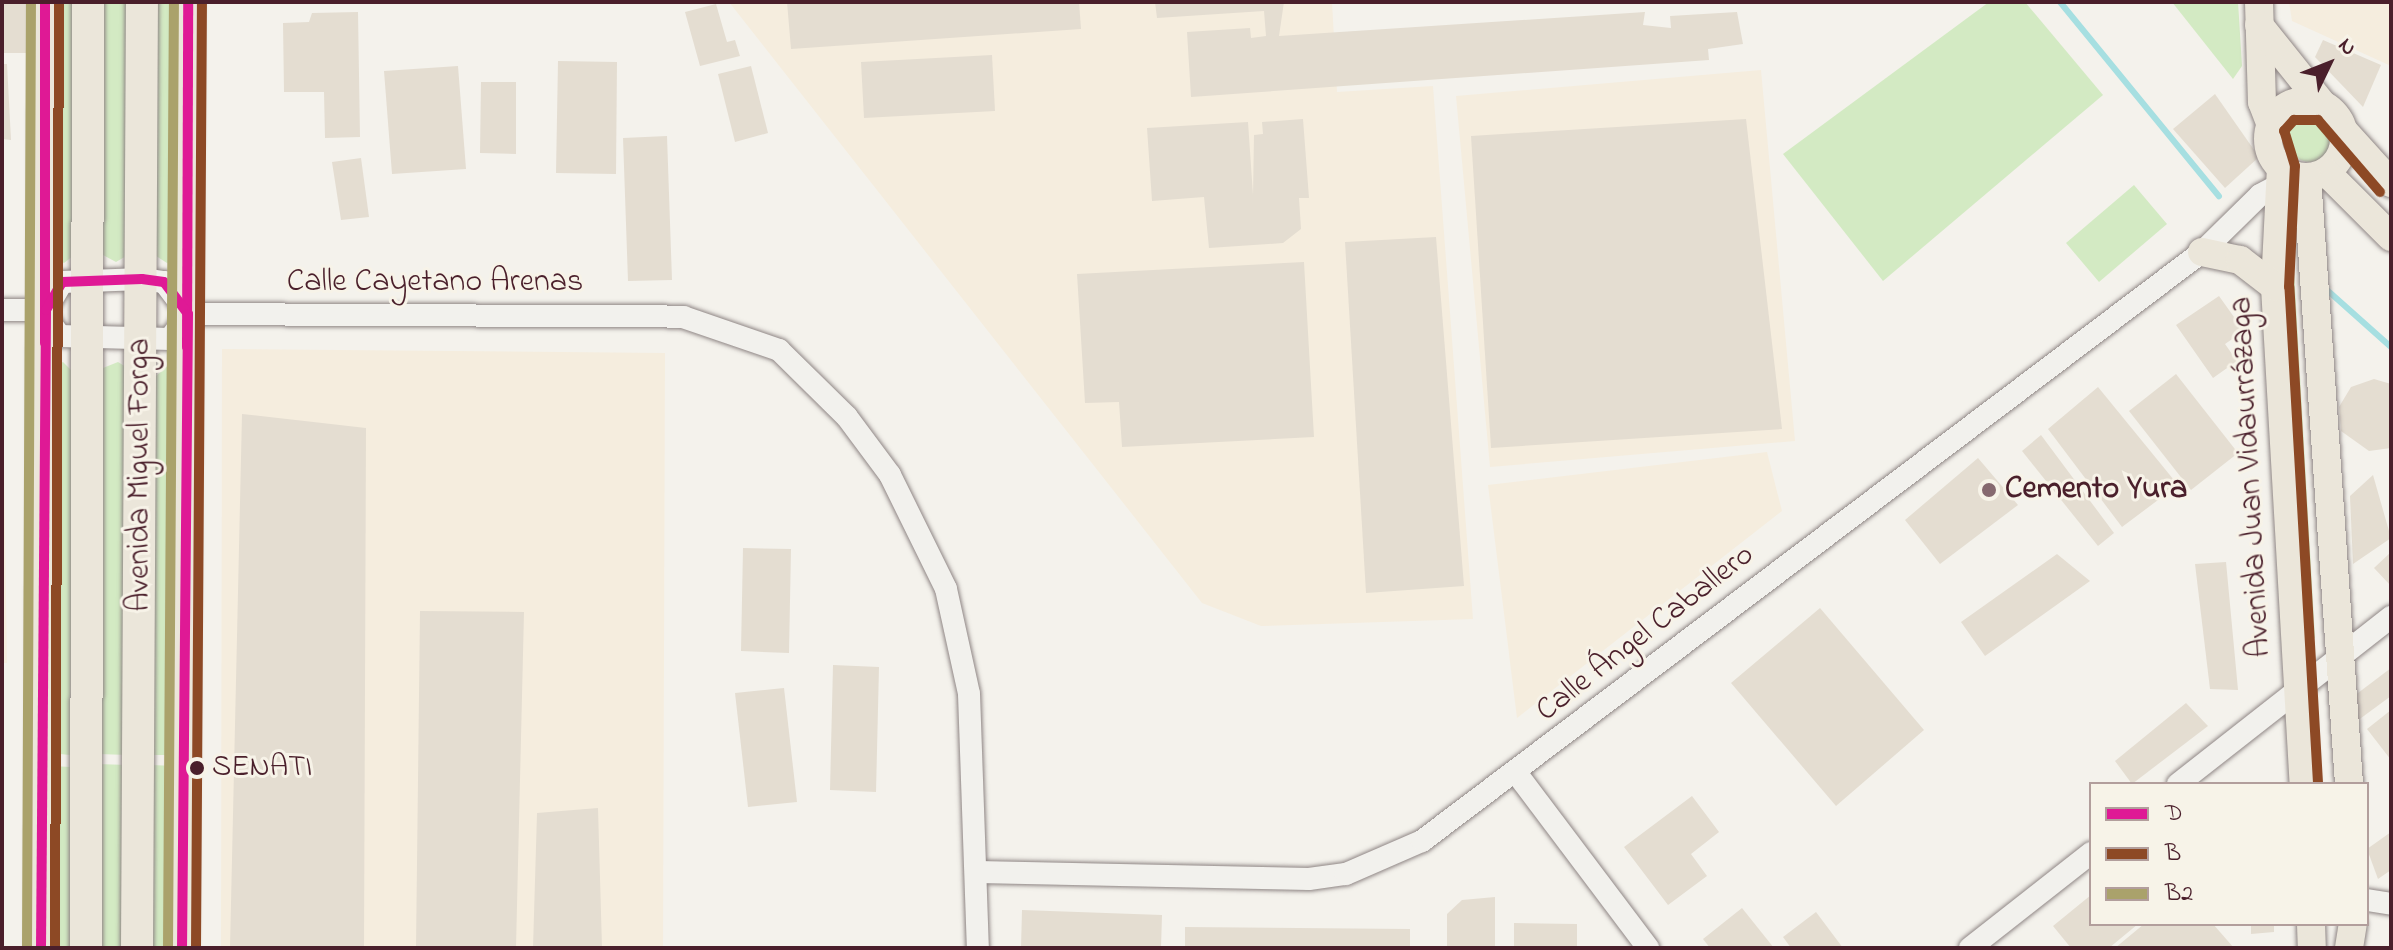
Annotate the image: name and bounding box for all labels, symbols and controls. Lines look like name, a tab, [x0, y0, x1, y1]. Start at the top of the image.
north arrow	[2289, 24, 2369, 104]
text: N	[2330, 31, 2363, 64]
street label: Calle Cayetano Arenas	[287, 264, 583, 302]
street label: Avenida Juan Vidaurrázaga	[2223, 296, 2281, 658]
street label: Avenida Miguel Forga	[122, 338, 160, 612]
place label: Cemento Yura	[2005, 471, 2187, 509]
marker: Cemento Yura	[1980, 481, 1998, 499]
street label: Calle Ángel Caballero	[1529, 537, 1763, 731]
place label: SENATI	[212, 750, 312, 786]
marker: SENATI	[189, 760, 205, 776]
legend	[2089, 782, 2369, 926]
text: D	[2165, 797, 2183, 832]
text: B	[2165, 837, 2181, 872]
text: B2	[2165, 877, 2193, 912]

